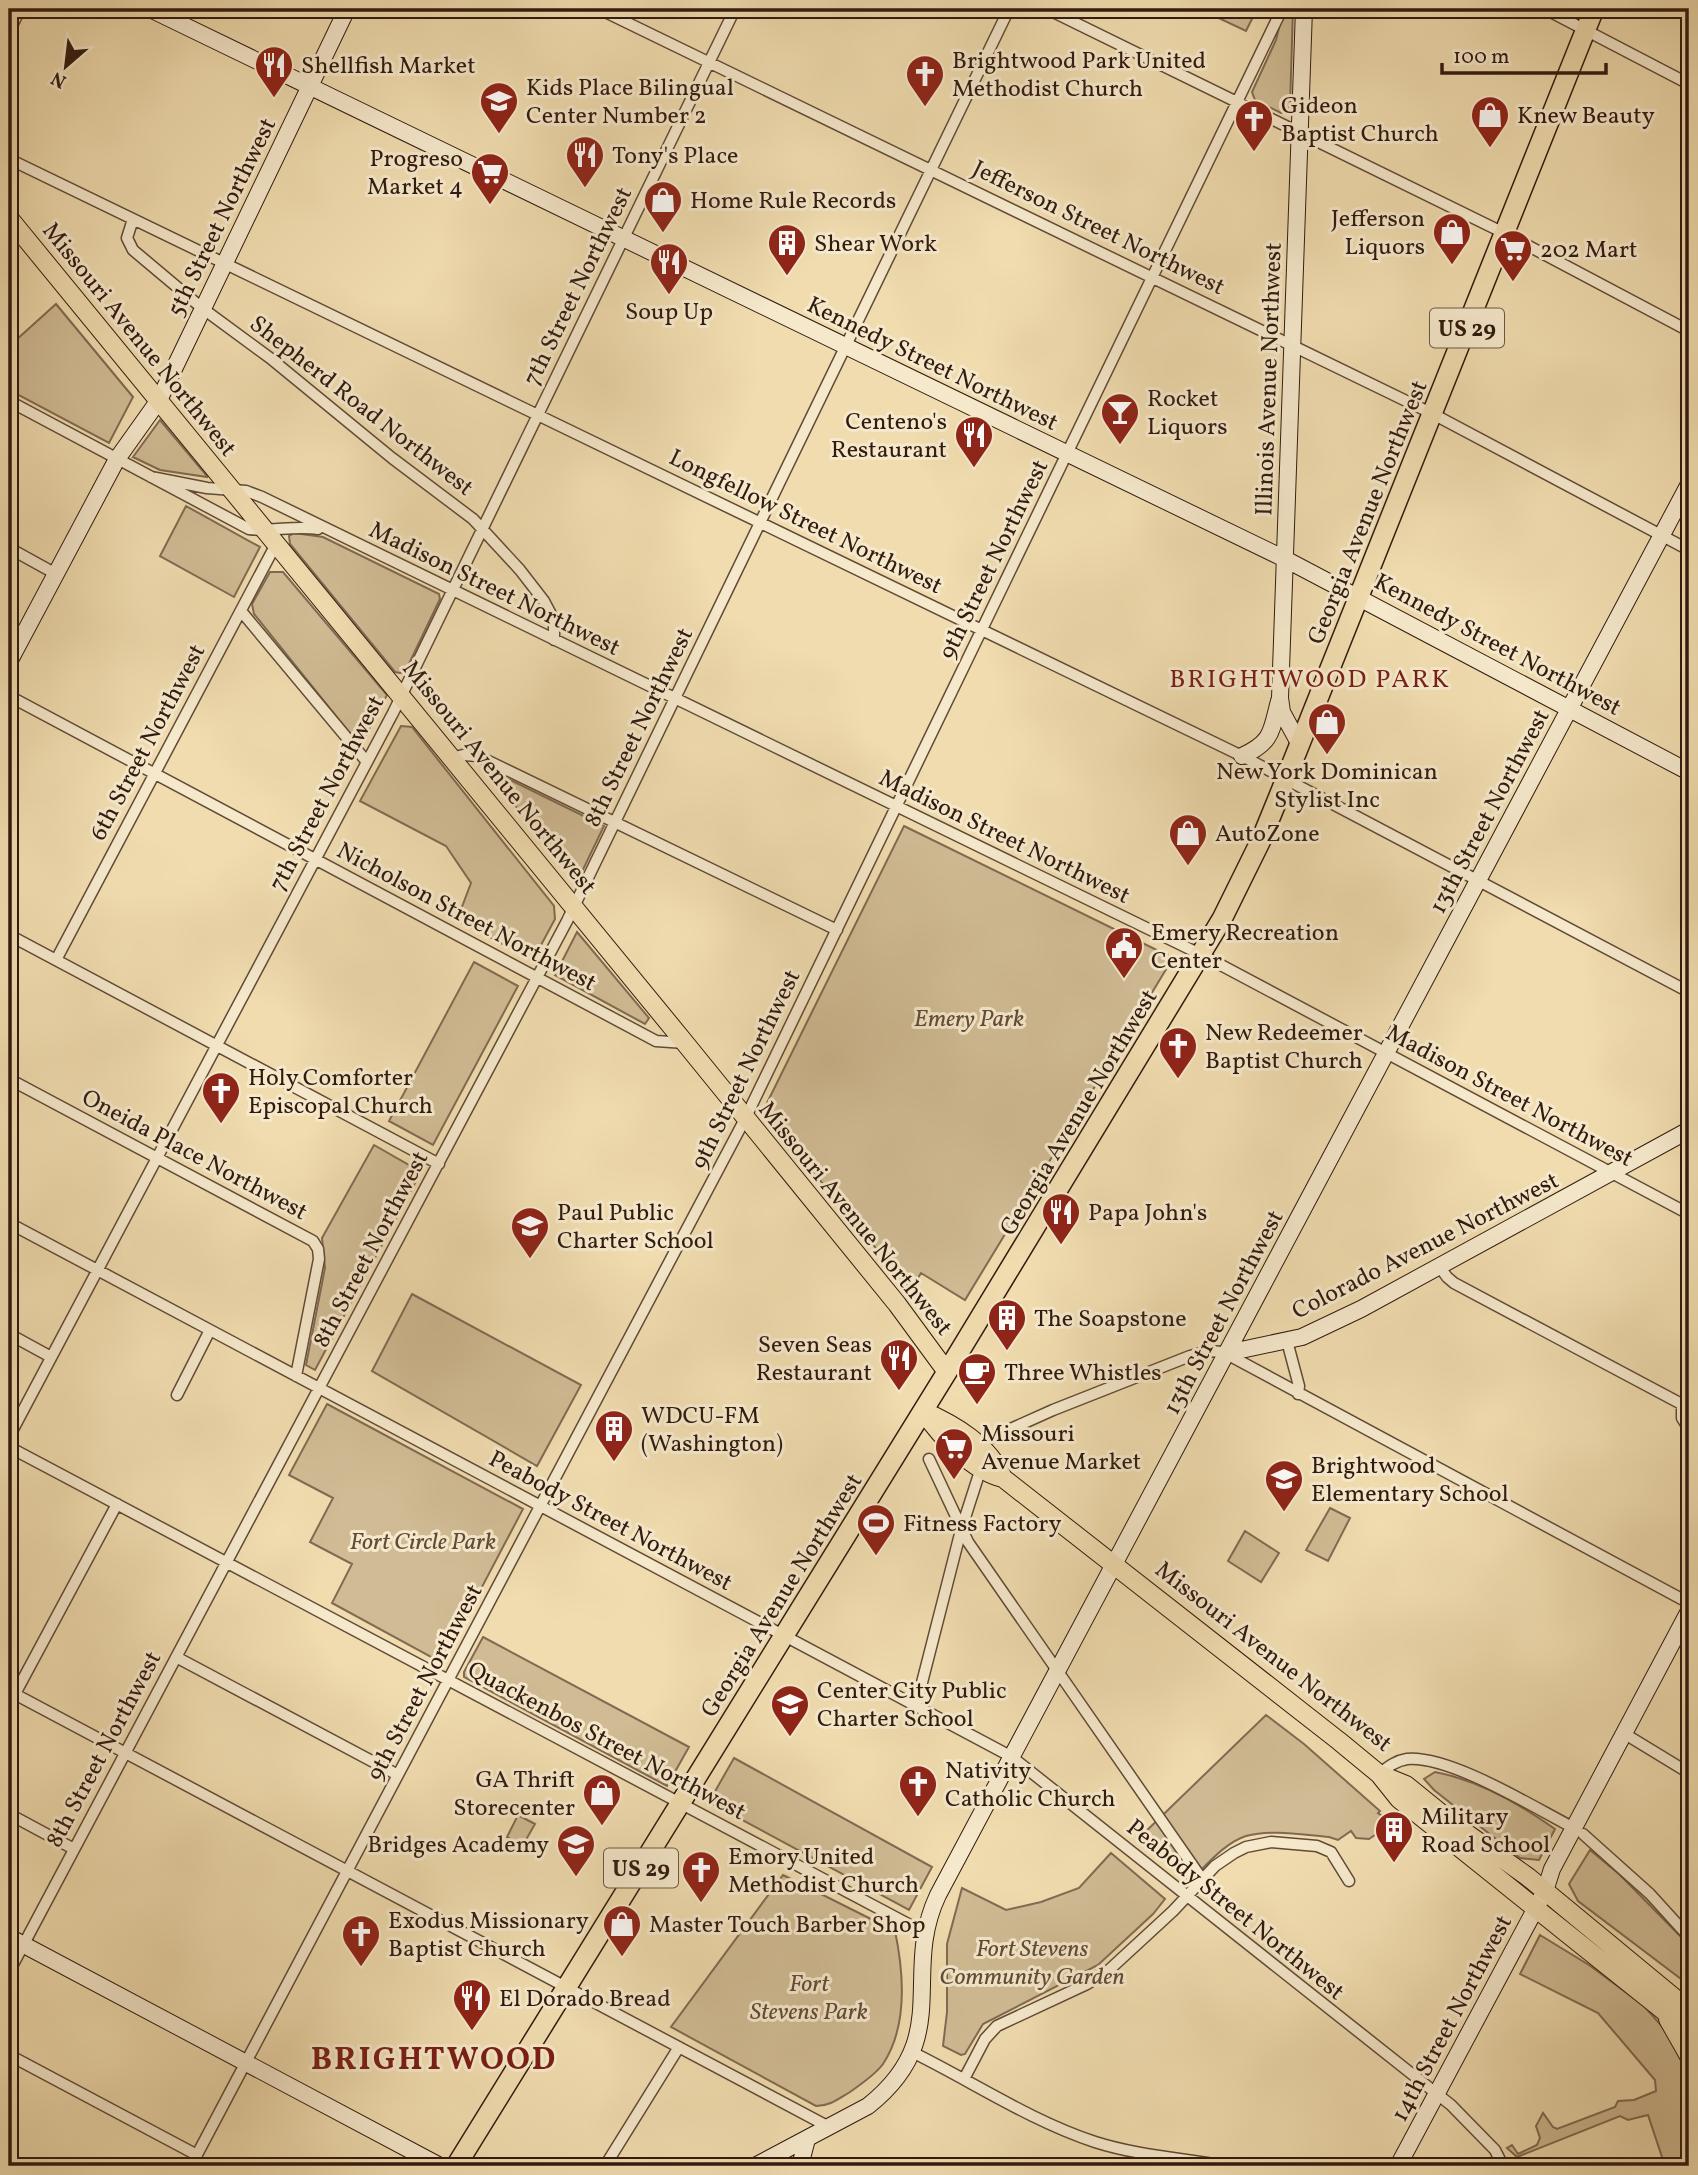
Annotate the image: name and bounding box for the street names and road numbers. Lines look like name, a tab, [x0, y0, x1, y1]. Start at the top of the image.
street label: 5th Street Northwest	[160, 113, 286, 323]
street label: Jefferson Street Northwest	[966, 153, 1230, 305]
street label: 7th Street Northwest	[516, 182, 642, 392]
street label: Missouri Avenue Northwest	[33, 216, 244, 465]
street label: Illinois Avenue Northwest	[1248, 242, 1292, 516]
street label: Kennedy Street Northwest	[801, 289, 1064, 441]
street label: Shepherd Road Northwest	[241, 308, 480, 505]
road number: US 29	[1430, 308, 1504, 348]
street label: Georgia Avenue Northwest	[1300, 376, 1437, 650]
street label: Longfellow Street Northwest	[663, 442, 948, 604]
street label: 9th Street Northwest	[932, 454, 1058, 666]
street label: Madison Street Northwest	[363, 514, 625, 666]
street label: Kennedy Street Northwest	[1367, 566, 1627, 726]
street label: 8th Street Northwest	[577, 622, 703, 833]
street label: 6th Street Northwest	[83, 639, 215, 847]
street label: Missouri Avenue Northwest	[393, 654, 604, 903]
street label: 7th Street Northwest	[262, 690, 394, 898]
street label: 13th Street Northwest	[1422, 703, 1559, 920]
street label: Madison Street Northwest	[873, 762, 1135, 914]
street label: Nicholson Street Northwest	[330, 835, 602, 1001]
street label: 9th Street Northwest	[684, 964, 810, 1176]
street label: Georgia Avenue Northwest	[992, 983, 1167, 1243]
street label: Madison Street Northwest	[1379, 1017, 1639, 1177]
street label: Oneida Place Northwest	[75, 1082, 313, 1230]
street label: Missouri Avenue Northwest	[749, 1095, 960, 1344]
street label: 8th Street Northwest	[306, 1146, 438, 1354]
street label: Colorado Avenue Northwest	[1287, 1165, 1565, 1329]
street label: 13th Street Northwest	[1156, 1204, 1293, 1421]
street label: Peabody Street Northwest	[482, 1443, 738, 1601]
street label: Georgia Avenue Northwest	[694, 1467, 872, 1725]
street label: Missouri Avenue Northwest	[1147, 1554, 1399, 1761]
street label: 9th Street Northwest	[359, 1578, 492, 1787]
street label: 8th Street Northwest	[39, 1646, 171, 1854]
street label: Quackenbos Street Northwest	[461, 1654, 751, 1830]
street label: Peabody Street Northwest	[1118, 1812, 1351, 2009]
road number: US 29	[604, 1848, 678, 1887]
street label: 14th Street Northwest	[1384, 1910, 1522, 2128]

